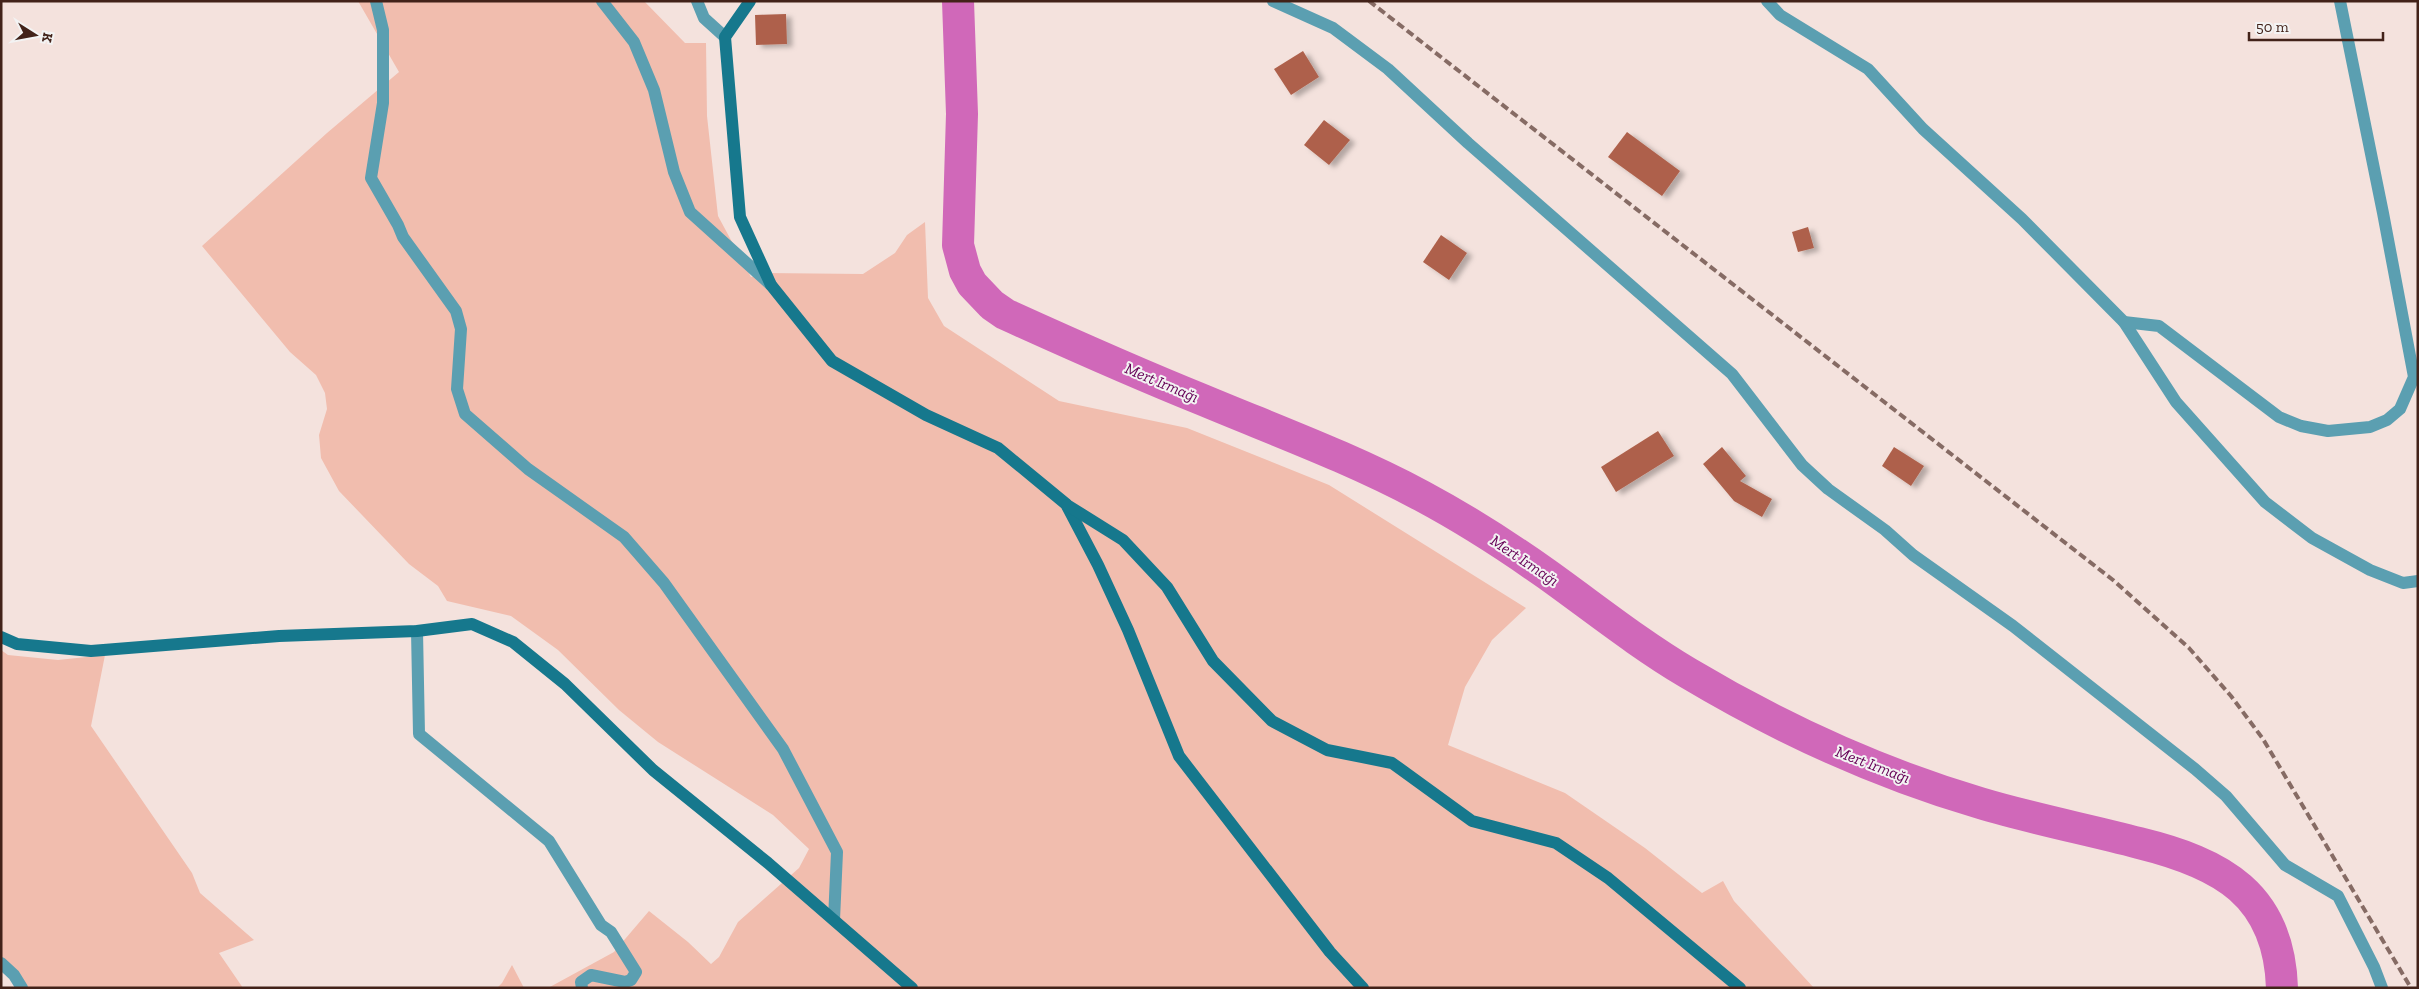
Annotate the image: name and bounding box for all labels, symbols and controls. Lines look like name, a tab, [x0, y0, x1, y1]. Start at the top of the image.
north arrow	[10, 10, 60, 60]
scale bar	[2249, 10, 2383, 42]
text: 50 m	[2256, 18, 2289, 36]
text: K	[38, 31, 57, 44]
water label: Mert Irmağı	[1122, 358, 1201, 406]
water label: Mert Irmağı	[1487, 531, 1562, 590]
water label: Mert Irmağı	[1833, 742, 1913, 787]

